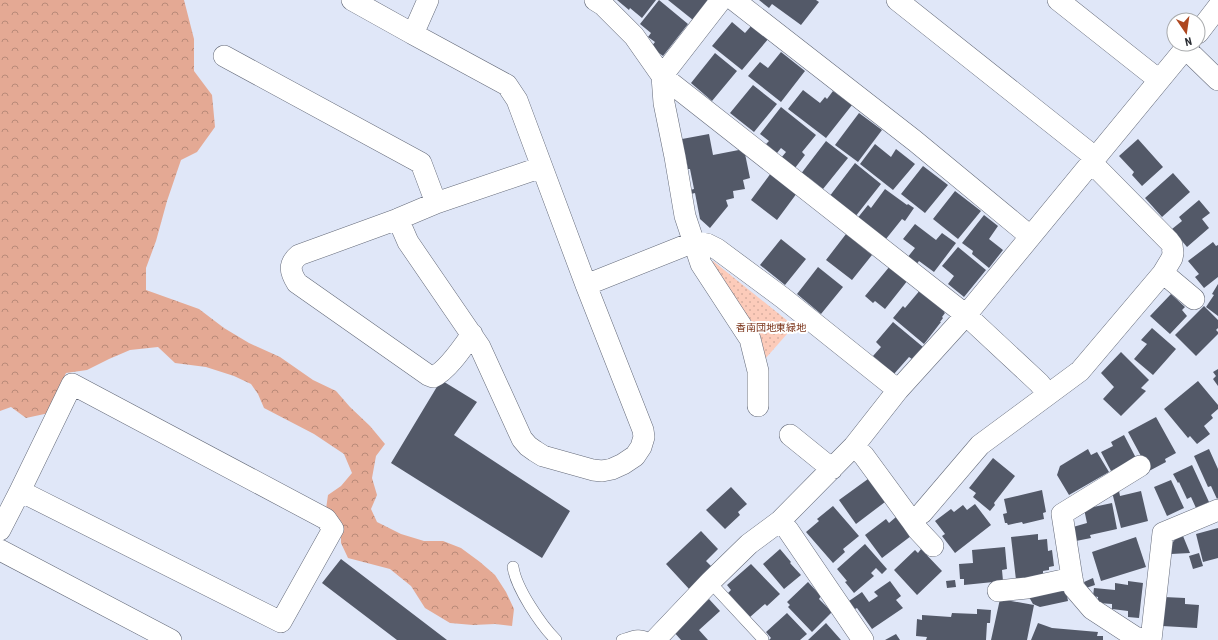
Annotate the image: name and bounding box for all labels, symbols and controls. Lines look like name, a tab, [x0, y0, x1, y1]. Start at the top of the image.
north arrow	[1166, 12, 1206, 52]
text: N	[1183, 34, 1193, 48]
park label: 香南団地東緑地	[736, 322, 807, 333]

